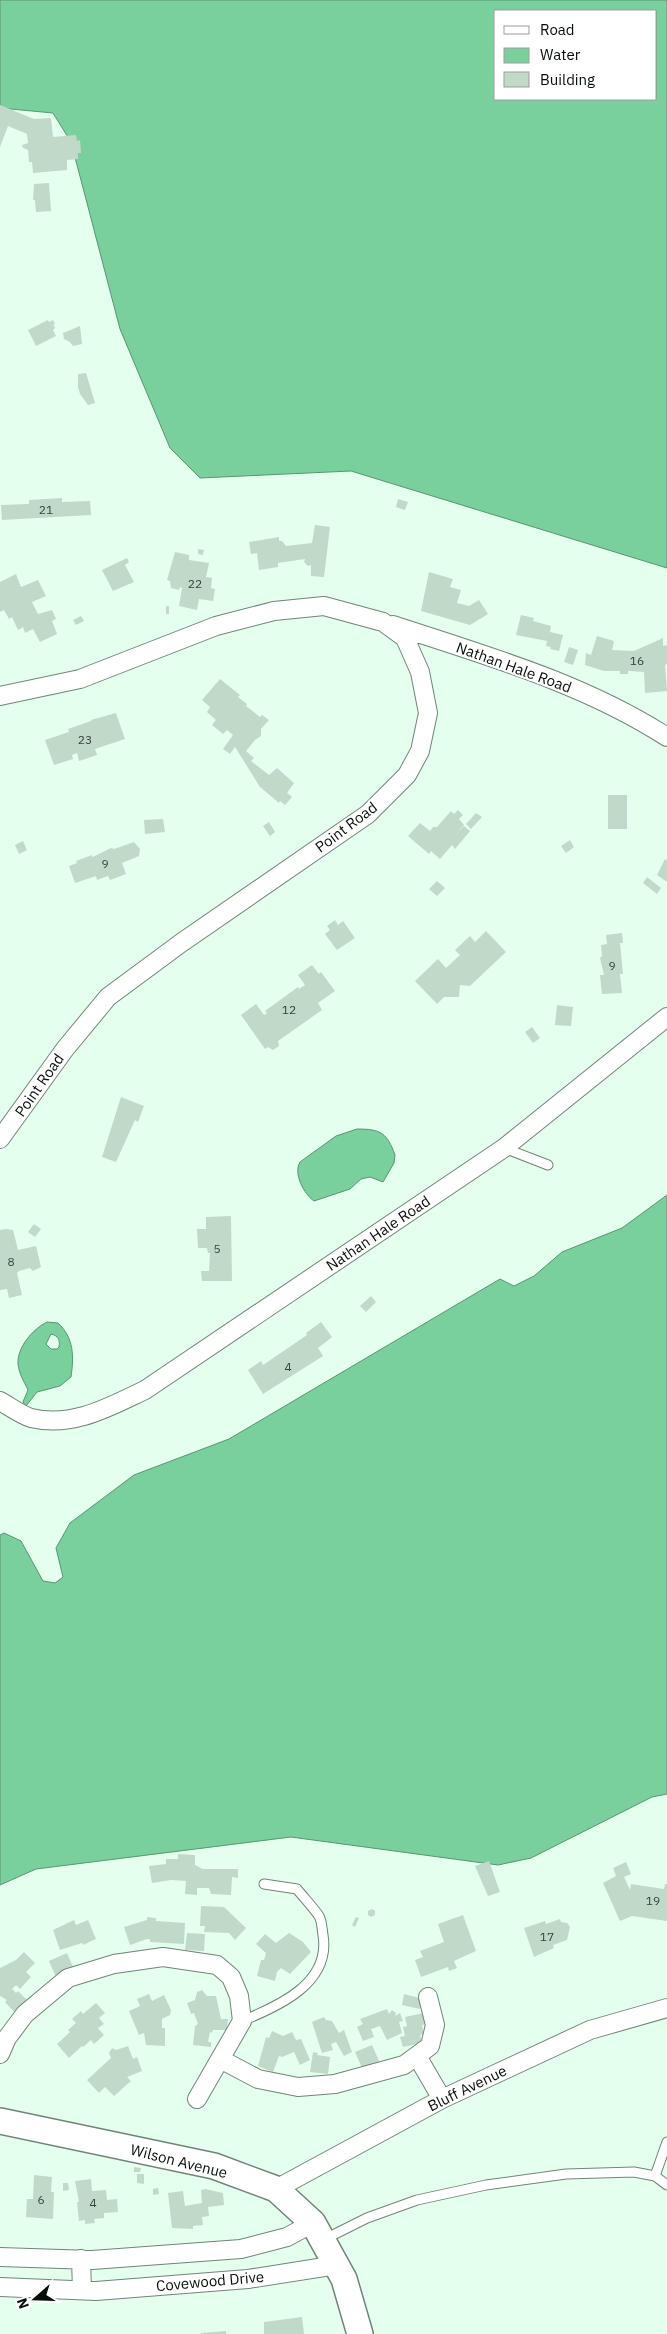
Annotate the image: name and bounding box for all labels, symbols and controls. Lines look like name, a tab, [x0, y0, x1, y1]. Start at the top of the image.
legend	[494, 10, 657, 100]
text: Road	[540, 20, 575, 39]
text: Water	[540, 45, 581, 64]
text: Building	[540, 70, 595, 89]
house number: 21	[39, 502, 53, 517]
house number: 22	[188, 576, 202, 591]
street label: Nathan Hale Road	[454, 637, 574, 697]
house number: 16	[630, 653, 644, 668]
house number: 23	[78, 732, 92, 747]
street label: Point Road	[311, 798, 381, 856]
house number: 9	[101, 856, 109, 871]
house number: 9	[608, 958, 616, 973]
house number: 12	[282, 1002, 296, 1017]
street label: Point Road	[10, 1050, 68, 1120]
street label: Nathan Hale Road	[322, 1191, 434, 1275]
house number: 5	[213, 1241, 221, 1256]
house number: 8	[7, 1254, 15, 1269]
house number: 4	[284, 1359, 292, 1374]
house number: 19	[646, 1893, 660, 1908]
house number: 17	[540, 1929, 554, 1944]
street label: Bluff Avenue	[424, 2061, 510, 2115]
street label: Wilson Avenue	[129, 2140, 229, 2182]
house number: 6	[37, 2192, 45, 2207]
house number: 4	[89, 2195, 97, 2210]
street label: Covewood Drive	[155, 2267, 265, 2295]
north arrow	[10, 2274, 60, 2324]
text: N	[13, 2296, 33, 2311]

